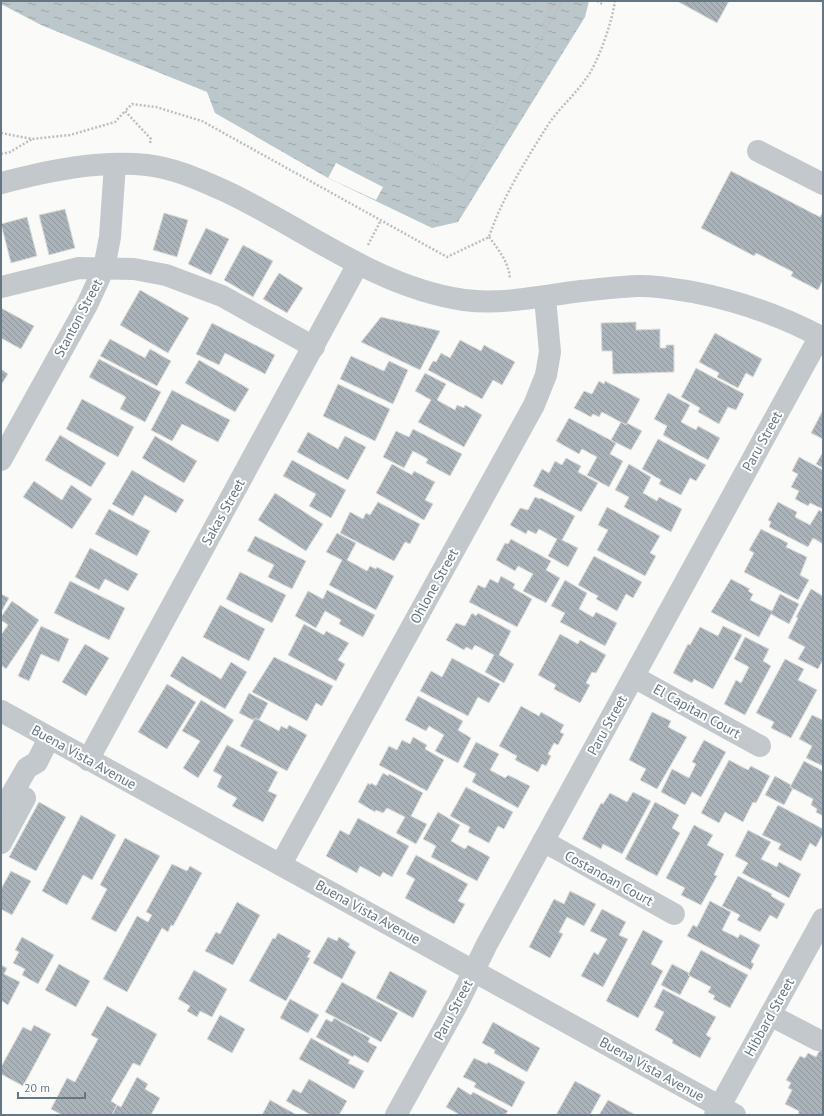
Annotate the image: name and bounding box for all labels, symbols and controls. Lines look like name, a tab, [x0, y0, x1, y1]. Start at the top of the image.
street label: Stanton Street	[50, 276, 106, 360]
street label: Paru Street	[738, 408, 786, 474]
street label: Sakas Street	[197, 475, 249, 548]
street label: Ohlone Street	[406, 545, 462, 627]
street label: El Capitan Court	[650, 680, 744, 742]
street label: Paru Street	[583, 692, 631, 758]
street label: Buena Vista Avenue	[28, 721, 140, 793]
street label: Costanoan Court	[562, 846, 657, 910]
street label: Buena Vista Avenue	[312, 876, 424, 948]
street label: Hibbard Street	[740, 974, 798, 1059]
street label: Paru Street	[430, 976, 477, 1043]
street label: Buena Vista Avenue	[596, 1033, 708, 1105]
scale bar	[18, 1074, 85, 1100]
text: 20 m	[24, 1080, 50, 1095]

